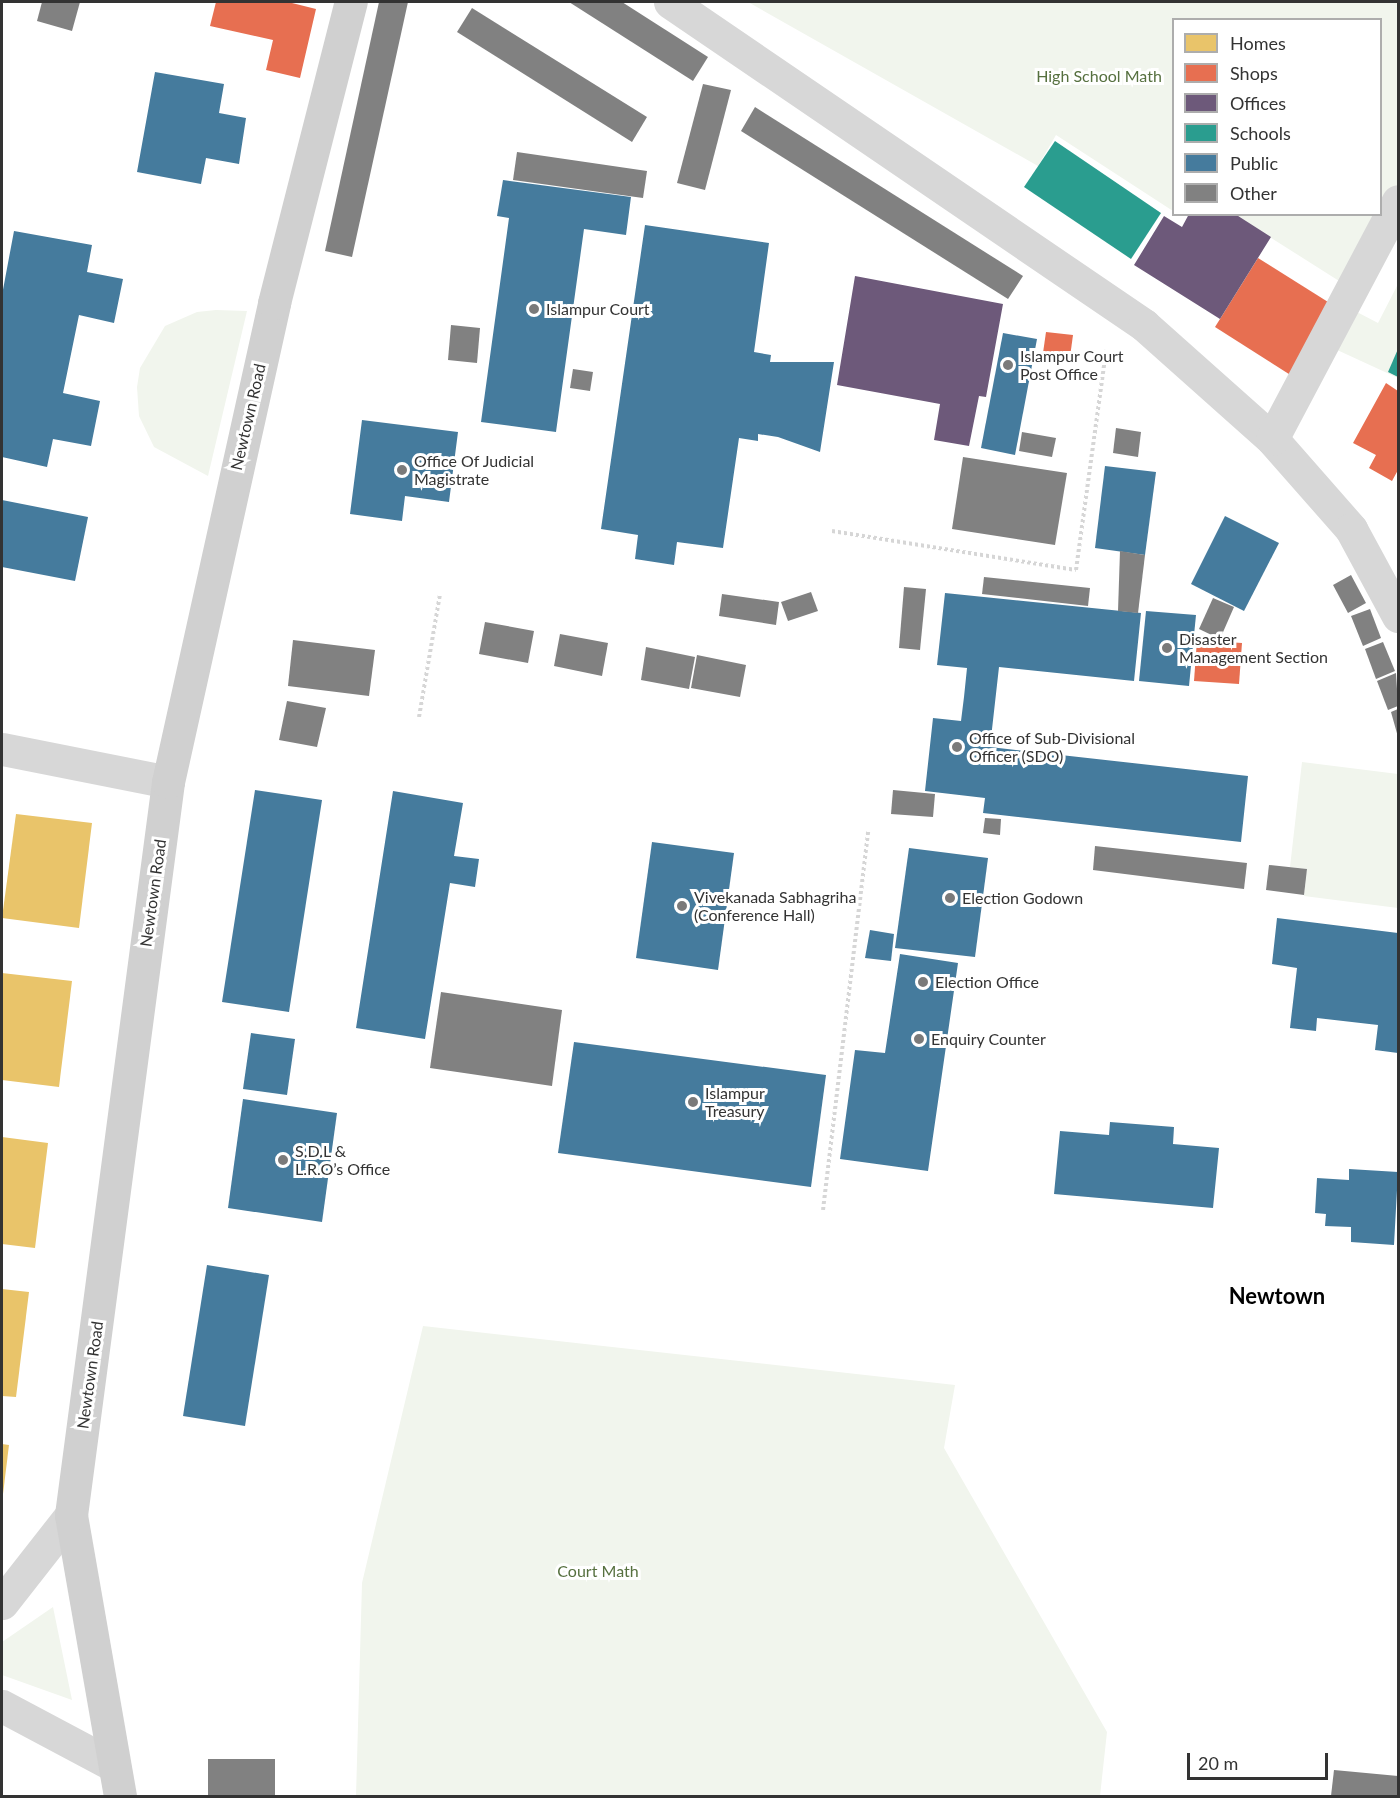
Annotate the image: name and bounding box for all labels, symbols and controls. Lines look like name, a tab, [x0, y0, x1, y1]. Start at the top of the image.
legend	[1172, 18, 1382, 216]
text: Homes	[1230, 32, 1286, 54]
text: Shops	[1230, 62, 1278, 84]
park label: High School Math	[1036, 66, 1162, 86]
text: Offices	[1230, 92, 1286, 114]
text: Schools	[1230, 122, 1291, 144]
text: Public	[1230, 152, 1278, 174]
text: Other	[1230, 182, 1277, 204]
place label: Islampur Court	[546, 299, 650, 319]
marker: Islampur Court	[527, 302, 541, 316]
place label: Islampur Court Post Office	[1020, 346, 1124, 384]
marker: Islampur Court Post Office	[1001, 358, 1015, 372]
street label: Newtown Road	[226, 362, 270, 472]
place label: Office Of Judicial Magistrate	[414, 451, 535, 489]
marker: Office Of Judicial Magistrate	[395, 463, 409, 477]
place label: Disaster Management Section	[1179, 629, 1328, 667]
marker: Disaster Management Section	[1160, 641, 1174, 655]
place label: Office of Sub-Divisional Officer (SDO)	[969, 728, 1135, 766]
marker: Office of Sub-Divisional Officer (SDO)	[950, 740, 964, 754]
street label: Newtown Road	[136, 838, 170, 948]
place label: Vivekanada Sabhagriha (Conference Hall)	[694, 887, 856, 925]
place label: Election Godown	[962, 888, 1083, 908]
marker: Election Godown	[943, 891, 957, 905]
marker: Vivekanada Sabhagriha (Conference Hall)	[675, 899, 689, 913]
place label: Election Office	[935, 972, 1039, 992]
marker: Election Office	[916, 975, 930, 989]
place label: Enquiry Counter	[931, 1029, 1046, 1049]
marker: Enquiry Counter	[912, 1032, 926, 1046]
place label: Islampur Treasury	[705, 1083, 765, 1121]
marker: Islampur Treasury	[686, 1095, 700, 1109]
place label: S.D.L & L.R.O’s Office	[295, 1141, 390, 1179]
marker: S.D.L & L.R.O’s Office	[276, 1153, 290, 1167]
district label: Newtown	[1229, 1283, 1325, 1309]
street label: Newtown Road	[73, 1320, 107, 1430]
park label: Court Math	[557, 1561, 639, 1581]
scale bar	[1190, 1741, 1331, 1779]
text: 20 m	[1198, 1752, 1238, 1774]

